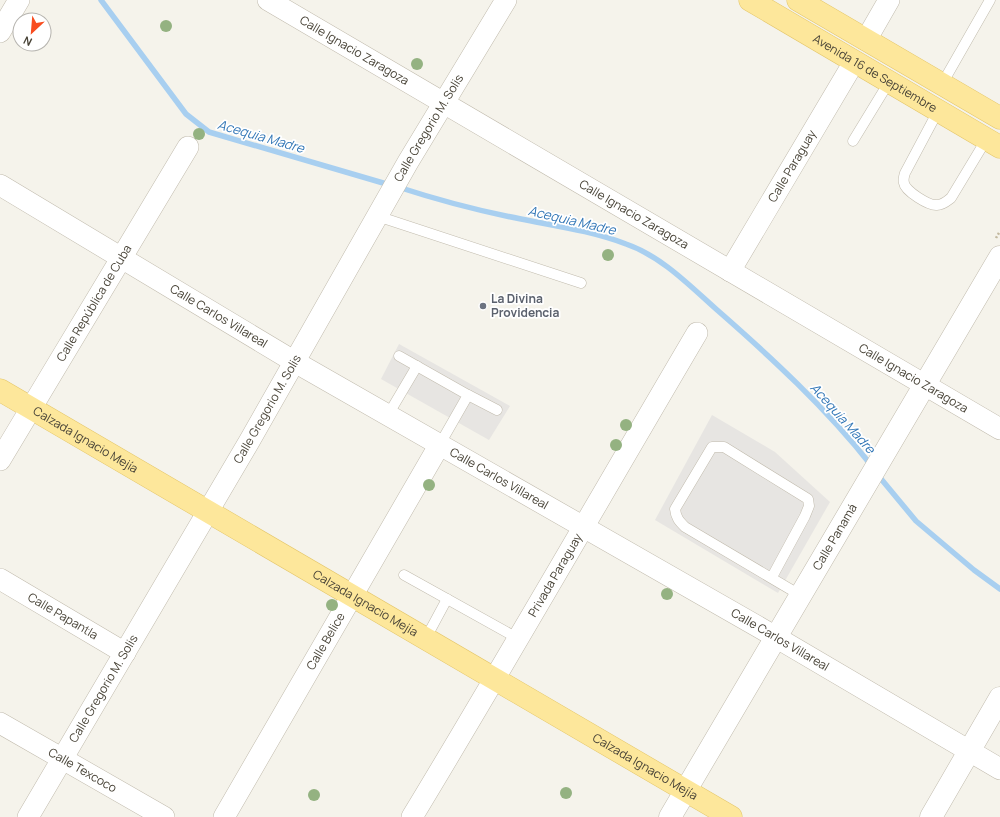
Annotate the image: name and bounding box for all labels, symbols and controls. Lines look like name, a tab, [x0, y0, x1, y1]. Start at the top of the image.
street label: Calle Ignacio Zaragoza	[297, 11, 412, 89]
north arrow	[12, 12, 52, 52]
street label: Avenida 16 de Septiembre	[810, 30, 941, 116]
text: N	[20, 33, 34, 50]
street label: Calle Gregorio M. Solis	[389, 71, 467, 185]
water label: Acequia Madre	[216, 115, 308, 157]
street label: Calle Paraguay	[764, 126, 820, 205]
street label: Calle Ignacio Zaragoza	[576, 175, 692, 253]
water label: Acequia Madre	[527, 201, 619, 239]
street label: Calle República de Cuba	[52, 241, 135, 364]
street label: Calle Carlos Villareal	[167, 280, 271, 352]
place label: La Divina Providencia	[491, 290, 559, 321]
marker: La Divina Providencia	[478, 301, 488, 311]
street label: Calle Ignacio Zaragoza	[856, 339, 972, 417]
street label: Calle Gregorio M. Solis	[229, 351, 305, 466]
water label: Acequia Madre	[806, 379, 880, 458]
street label: Calzada Ignacio Mejía	[30, 402, 141, 477]
street label: Calle Carlos Villareal	[447, 443, 552, 513]
street label: Calle Panamá	[808, 500, 861, 573]
street label: Privada Paraguay	[524, 529, 586, 620]
street label: Calzada Ignacio Mejía	[310, 566, 421, 640]
street label: Calle Papantla	[25, 588, 101, 643]
street label: Calle Carlos Villareal	[728, 604, 833, 675]
street label: Calle Belice	[302, 609, 349, 673]
street label: Calle Gregorio M. Solis	[65, 631, 142, 746]
street label: Calzada Ignacio Mejía	[590, 729, 701, 804]
street label: Calle Texcoco	[45, 743, 120, 796]

